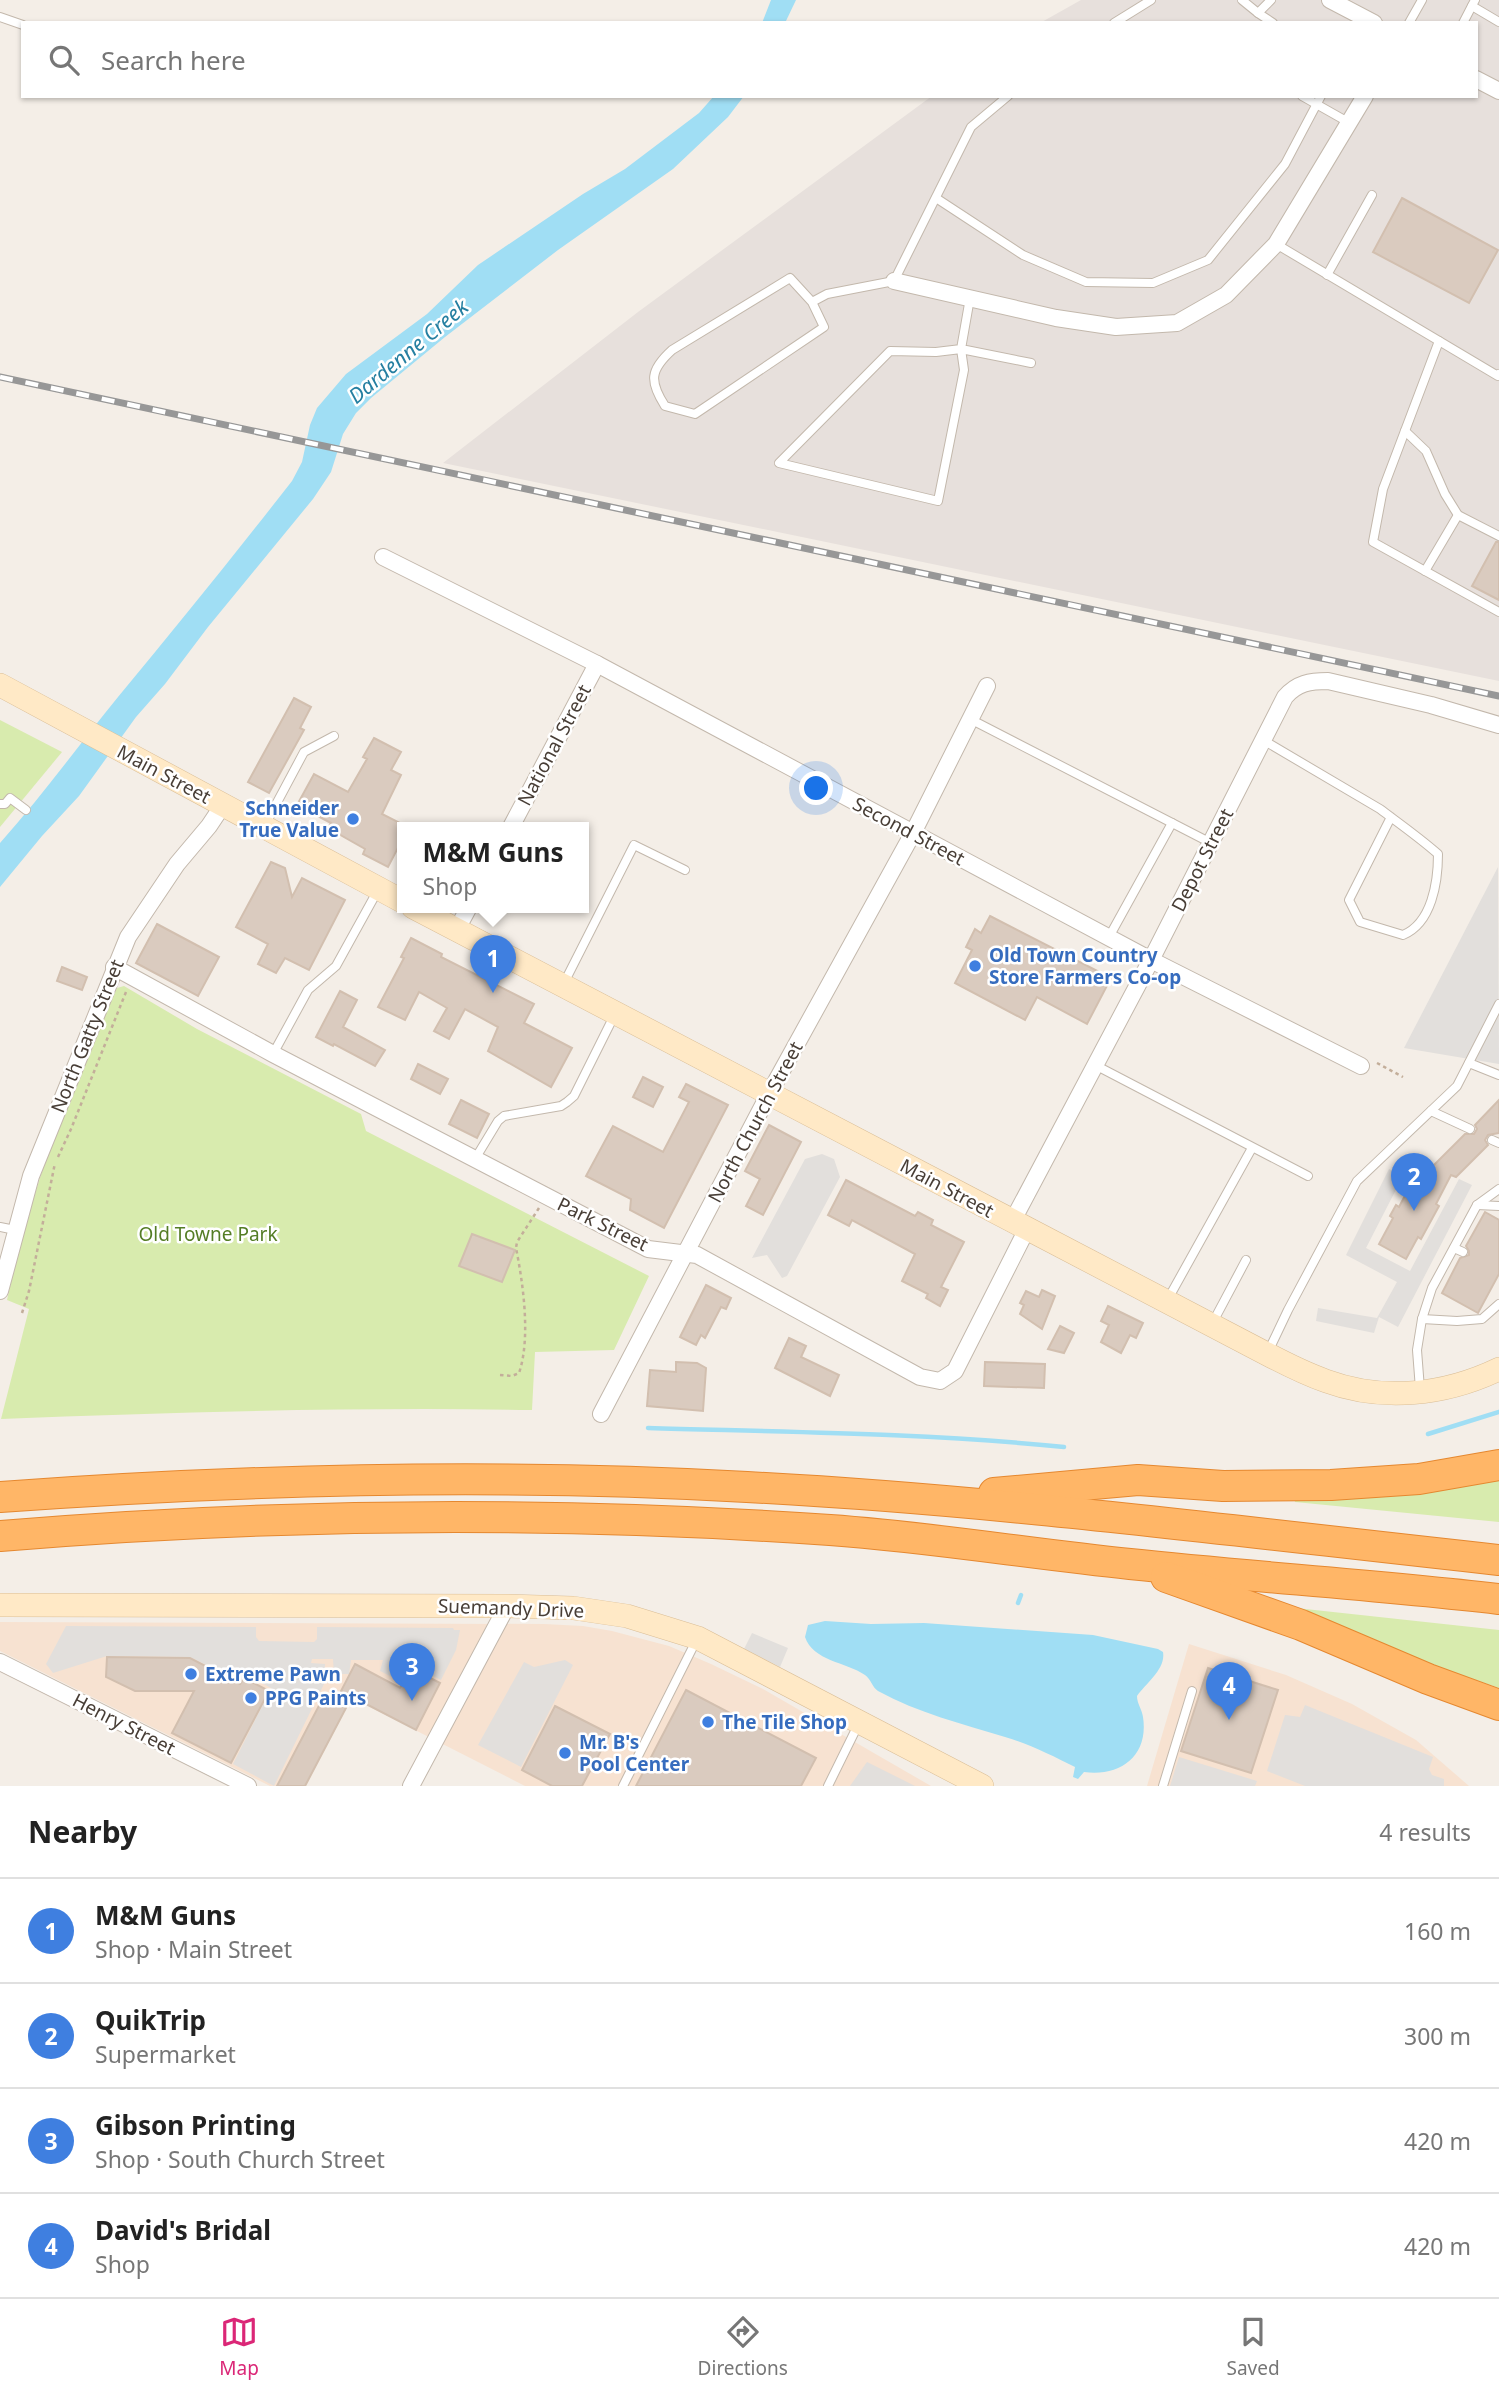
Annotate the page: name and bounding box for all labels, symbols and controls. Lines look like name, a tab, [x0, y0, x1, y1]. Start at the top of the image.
search box	[21, 21, 1478, 98]
icon: search	[45, 41, 83, 79]
text: Search here	[101, 42, 246, 78]
water label: Dardenne Creek	[342, 292, 475, 409]
street label: National Street	[511, 680, 597, 810]
street label: Main Street	[113, 738, 215, 810]
your location	[799, 771, 833, 805]
street label: Second Street	[849, 791, 970, 871]
place label: Schneider True Value	[239, 795, 340, 843]
street label: Depot Street	[1165, 804, 1239, 916]
marker: Schneider True Value	[345, 811, 361, 827]
popup	[397, 822, 589, 913]
text: M&M Guns	[423, 834, 563, 870]
text: Shop	[423, 870, 477, 902]
pin: 1	[470, 935, 516, 993]
place label: Old Town Country Store Farmers Co-op	[989, 942, 1181, 990]
street label: North Gatty Street	[44, 955, 130, 1117]
marker: Old Town Country Store Farmers Co-op	[967, 958, 983, 974]
street label: North Church Street	[701, 1037, 809, 1207]
street label: Main Street	[896, 1152, 998, 1224]
pin: 2	[1391, 1153, 1437, 1211]
street label: Park Street	[553, 1191, 653, 1257]
park label: Old Towne Park	[138, 1221, 278, 1247]
street label: Suemandy Drive	[437, 1592, 585, 1624]
pin: 3	[389, 1643, 435, 1701]
place label: Extreme Pawn	[205, 1661, 341, 1687]
pin: 4	[1206, 1662, 1252, 1720]
marker: Extreme Pawn	[183, 1666, 199, 1682]
place label: PPG Paints	[265, 1685, 366, 1711]
street label: Henry Street	[68, 1687, 180, 1761]
marker: PPG Paints	[243, 1690, 259, 1706]
place label: The Tile Shop	[722, 1709, 847, 1735]
marker: The Tile Shop	[700, 1714, 716, 1730]
place label: Mr. B's Pool Center	[579, 1729, 690, 1777]
marker: Mr. B's Pool Center	[557, 1745, 573, 1761]
text: Nearby	[28, 1811, 137, 1852]
text: 4 results	[1379, 1816, 1471, 1848]
text: M&M Guns	[95, 1897, 236, 1933]
text: 1	[44, 1915, 58, 1947]
text: 160 m	[1404, 1915, 1471, 1947]
text: Shop · Main Street	[95, 1933, 292, 1965]
text: QuikTrip	[95, 2002, 206, 2038]
text: 2	[44, 2020, 58, 2052]
text: 300 m	[1404, 2020, 1471, 2052]
text: Supermarket	[95, 2038, 236, 2070]
text: Gibson Printing	[95, 2107, 296, 2143]
text: 3	[44, 2125, 58, 2157]
text: 420 m	[1404, 2125, 1471, 2157]
text: Shop · South Church Street	[95, 2143, 385, 2175]
text: David's Bridal	[95, 2212, 271, 2248]
text: 4	[44, 2230, 58, 2262]
text: 420 m	[1404, 2230, 1471, 2262]
text: Shop	[95, 2248, 150, 2280]
tab: Map	[219, 2313, 259, 2381]
tab: Directions	[698, 2313, 788, 2381]
tab: Saved	[1226, 2313, 1280, 2381]

